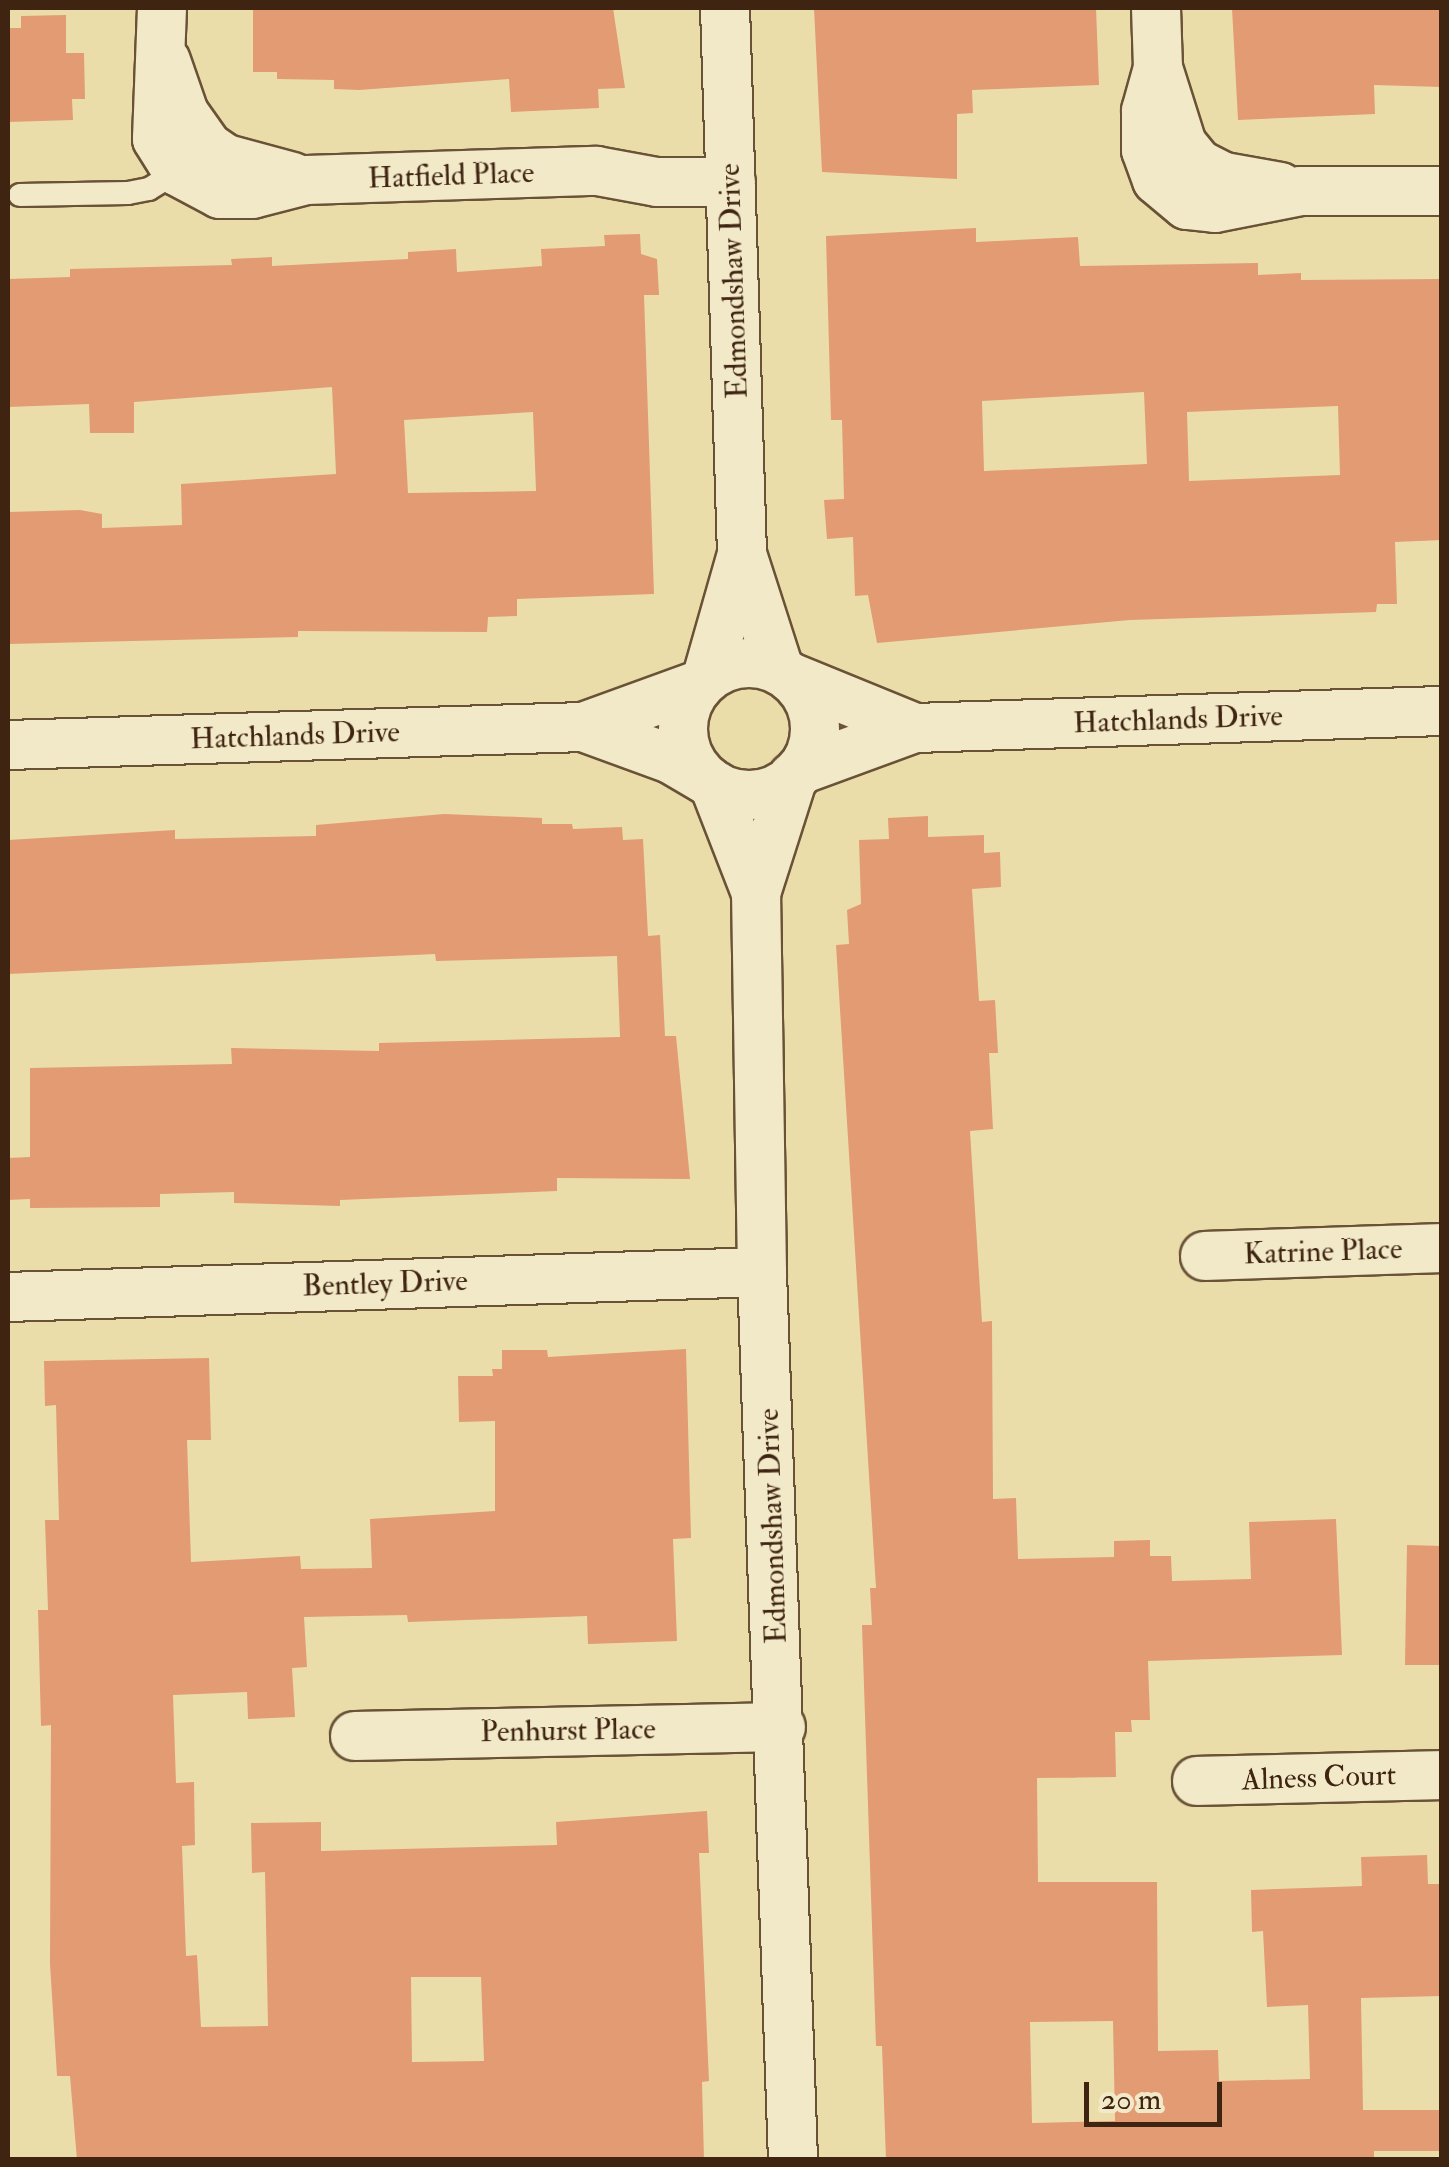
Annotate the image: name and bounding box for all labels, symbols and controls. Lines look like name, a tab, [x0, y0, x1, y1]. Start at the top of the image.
street label: Hatfield Place	[367, 155, 535, 197]
street label: Edmondshaw Drive	[712, 163, 756, 399]
street label: Hatchlands Drive	[1073, 698, 1283, 742]
street label: Hatchlands Drive	[190, 714, 400, 758]
street label: Katrine Place	[1243, 1231, 1403, 1273]
street label: Bentley Drive	[302, 1263, 468, 1305]
street label: Edmondshaw Drive	[751, 1408, 795, 1644]
street label: Penhurst Place	[480, 1711, 656, 1751]
street label: Alness Court	[1241, 1757, 1397, 1799]
scale bar	[1089, 2062, 1226, 2124]
text: 20 m	[1101, 2081, 1161, 2118]

